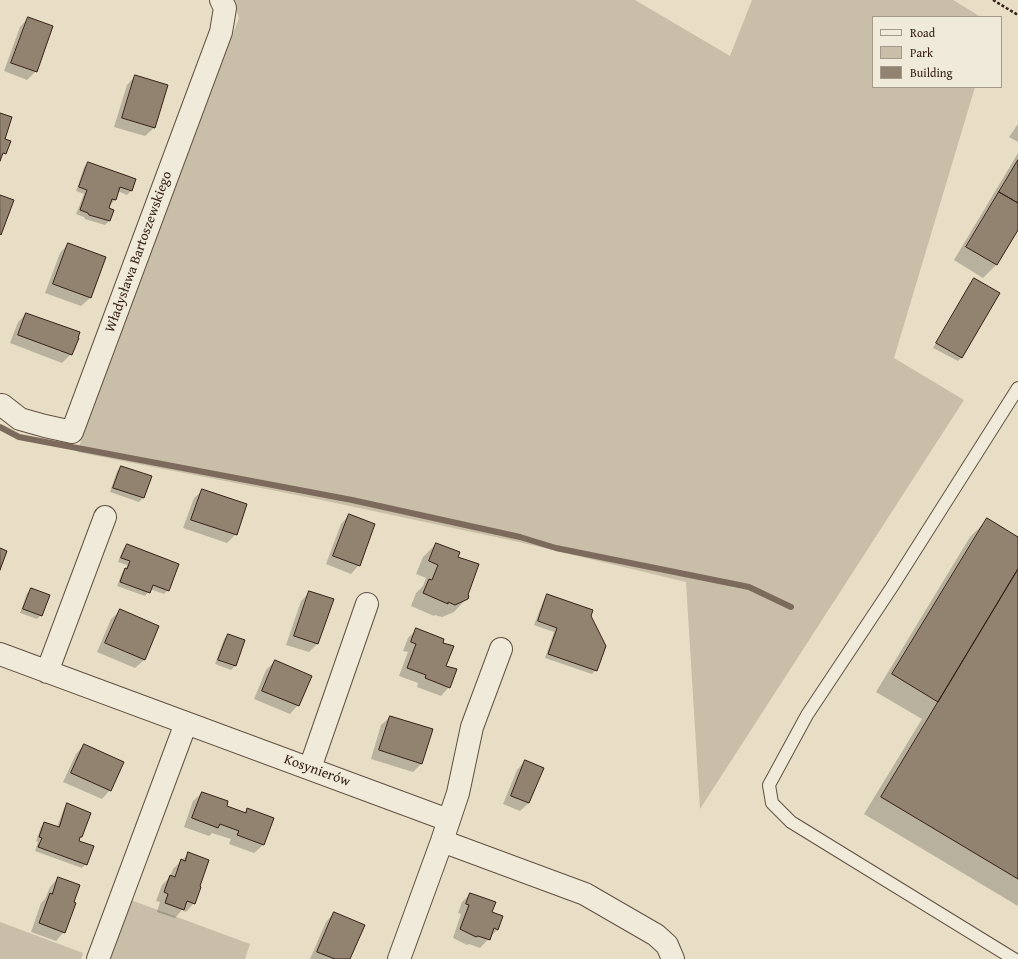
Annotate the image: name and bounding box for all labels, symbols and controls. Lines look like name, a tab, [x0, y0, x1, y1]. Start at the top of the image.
legend	[872, 16, 1002, 88]
text: Road	[910, 24, 935, 41]
text: Park	[910, 44, 933, 61]
text: Building	[910, 64, 953, 81]
street label: Władysława Bartoszewskiego	[102, 169, 176, 335]
street label: Kosynierów	[282, 751, 352, 791]

